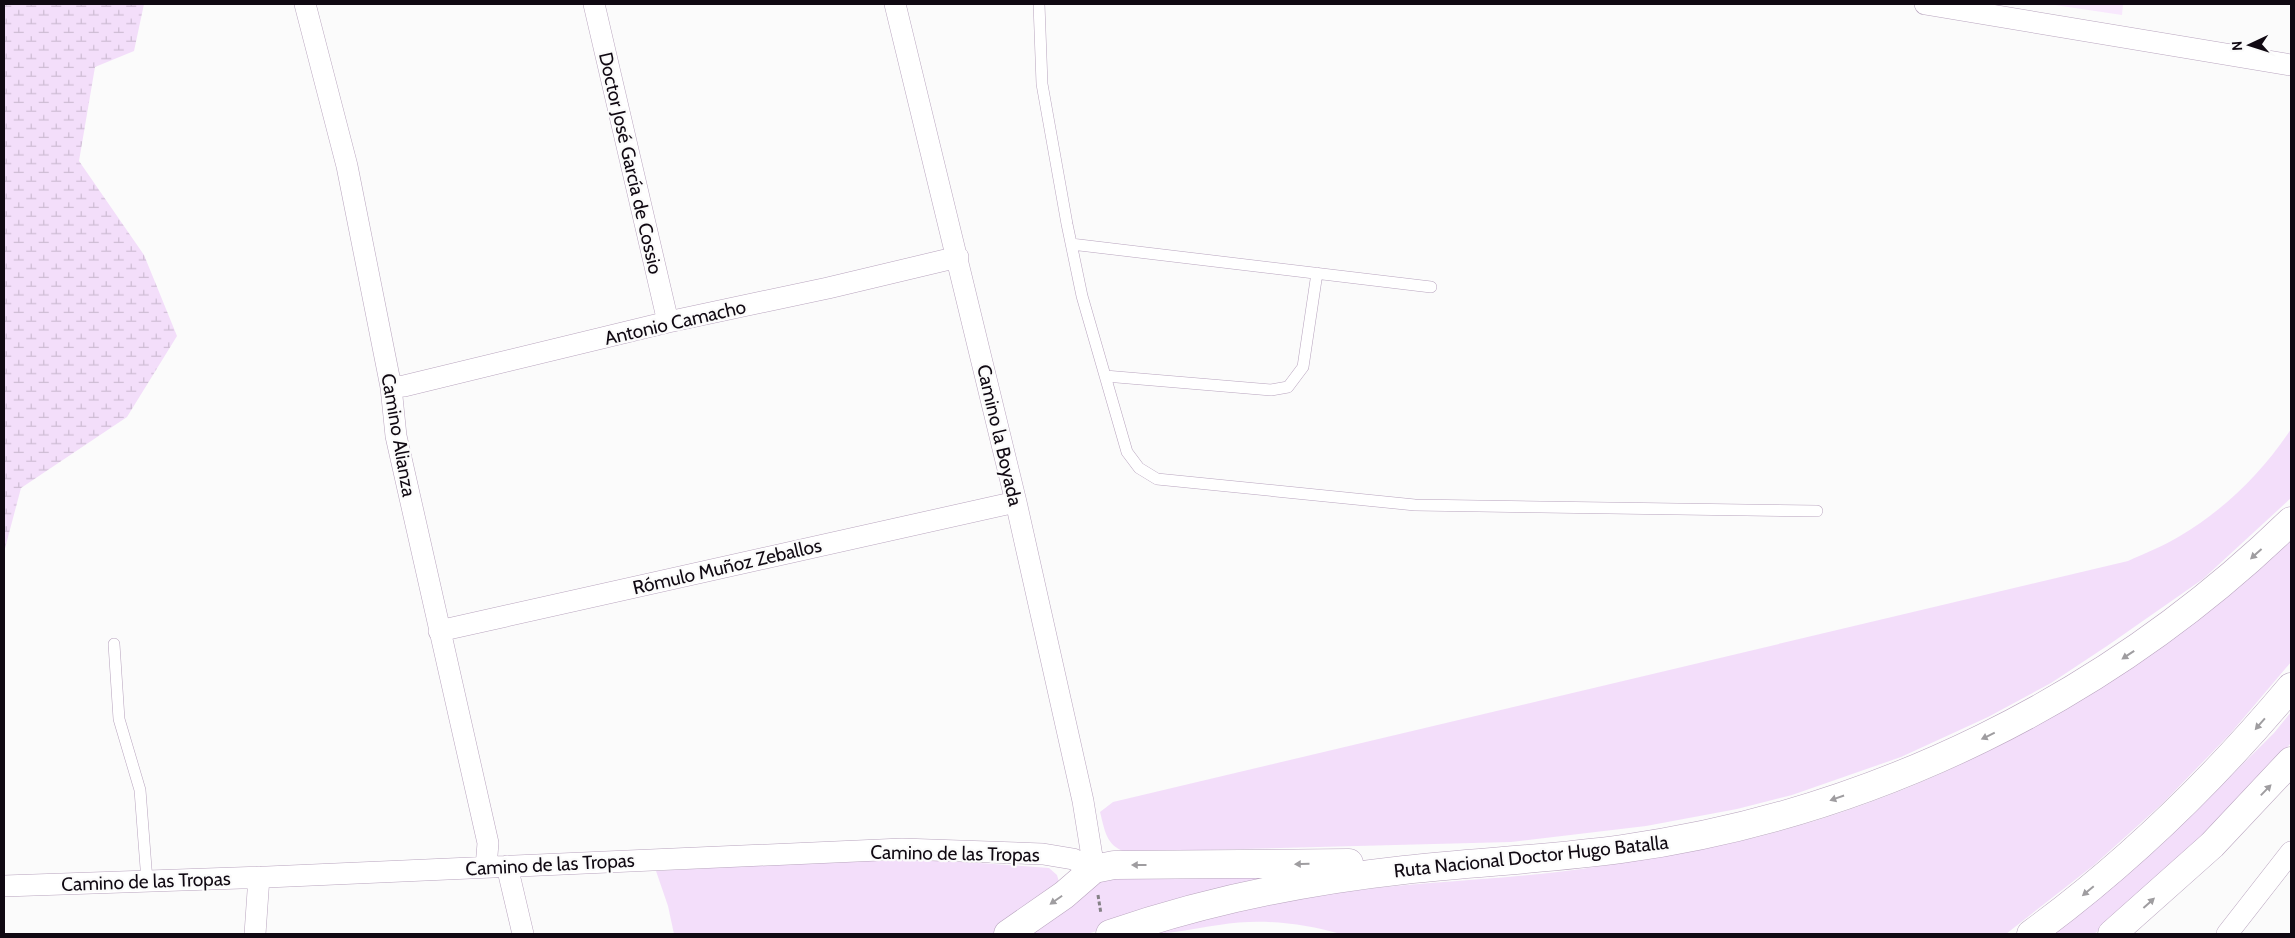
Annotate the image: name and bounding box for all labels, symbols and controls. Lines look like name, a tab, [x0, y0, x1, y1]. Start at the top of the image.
north arrow	[2225, 20, 2275, 70]
text: N	[2228, 40, 2246, 51]
street label: Doctor José García de Cossio	[594, 50, 667, 276]
street label: Antonio Camacho	[602, 295, 748, 350]
street label: Camino la Boyada	[972, 362, 1027, 508]
street label: Camino Alianza	[376, 372, 421, 499]
street label: Rómulo Muñoz Zeballos	[630, 534, 824, 599]
one-way arrow	[2250, 548, 2262, 560]
one-way arrow	[2121, 650, 2135, 660]
one-way arrow	[2254, 717, 2265, 730]
one-way arrow	[1980, 732, 1995, 740]
one-way arrow	[2260, 785, 2272, 797]
one-way arrow	[1830, 795, 1845, 802]
street label: Ruta Nacional Doctor Hugo Batalla	[1393, 831, 1669, 882]
street label: Camino de las Tropas	[870, 841, 1040, 866]
street label: Camino de las Tropas	[465, 849, 635, 880]
one-way arrow	[1294, 860, 1310, 868]
one-way arrow	[1131, 861, 1147, 869]
street label: Camino de las Tropas	[61, 867, 231, 896]
one-way arrow	[2081, 885, 2094, 896]
one-way arrow	[1049, 895, 1063, 905]
one-way arrow	[2143, 897, 2155, 909]

